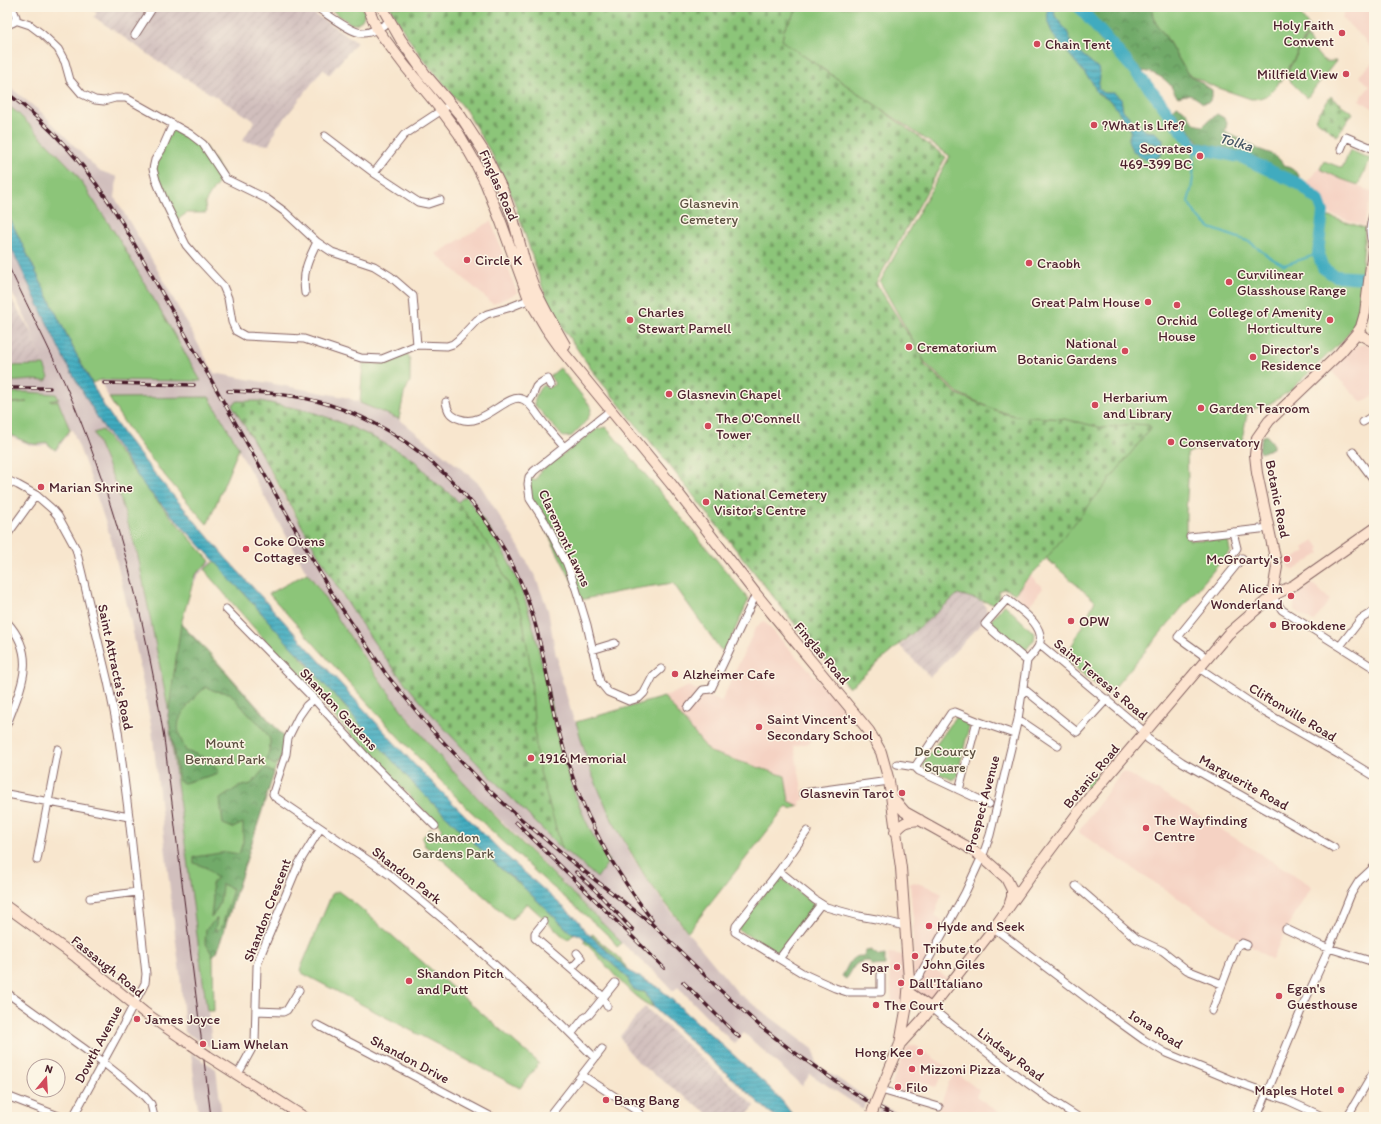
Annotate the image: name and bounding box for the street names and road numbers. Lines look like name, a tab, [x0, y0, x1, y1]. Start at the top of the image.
street label: Finglas Road	[475, 147, 522, 224]
street label: Botanic Road	[1262, 459, 1293, 540]
street label: Claremont Lawns	[535, 487, 595, 590]
street label: Saint Attracta's Road	[94, 603, 137, 732]
street label: Finglas Road	[791, 619, 853, 688]
street label: Saint Teresa's Road	[1050, 635, 1151, 724]
street label: Shandon Gardens	[296, 665, 381, 754]
street label: Cliftonville Road	[1246, 679, 1340, 746]
street label: Botanic Road	[1059, 740, 1124, 812]
street label: Marguerite Road	[1196, 751, 1292, 814]
street label: Prospect Avenue	[961, 753, 1004, 855]
street label: Shandon Park	[368, 843, 446, 908]
street label: Shandon Crescent	[240, 856, 295, 964]
street label: Fassaugh Road	[68, 932, 148, 1001]
street label: Dowth Avenue	[71, 1002, 126, 1086]
street label: Iona Road	[1125, 1006, 1186, 1053]
street label: Lindsay Road	[974, 1024, 1048, 1085]
street label: Shandon Drive	[367, 1031, 453, 1088]

